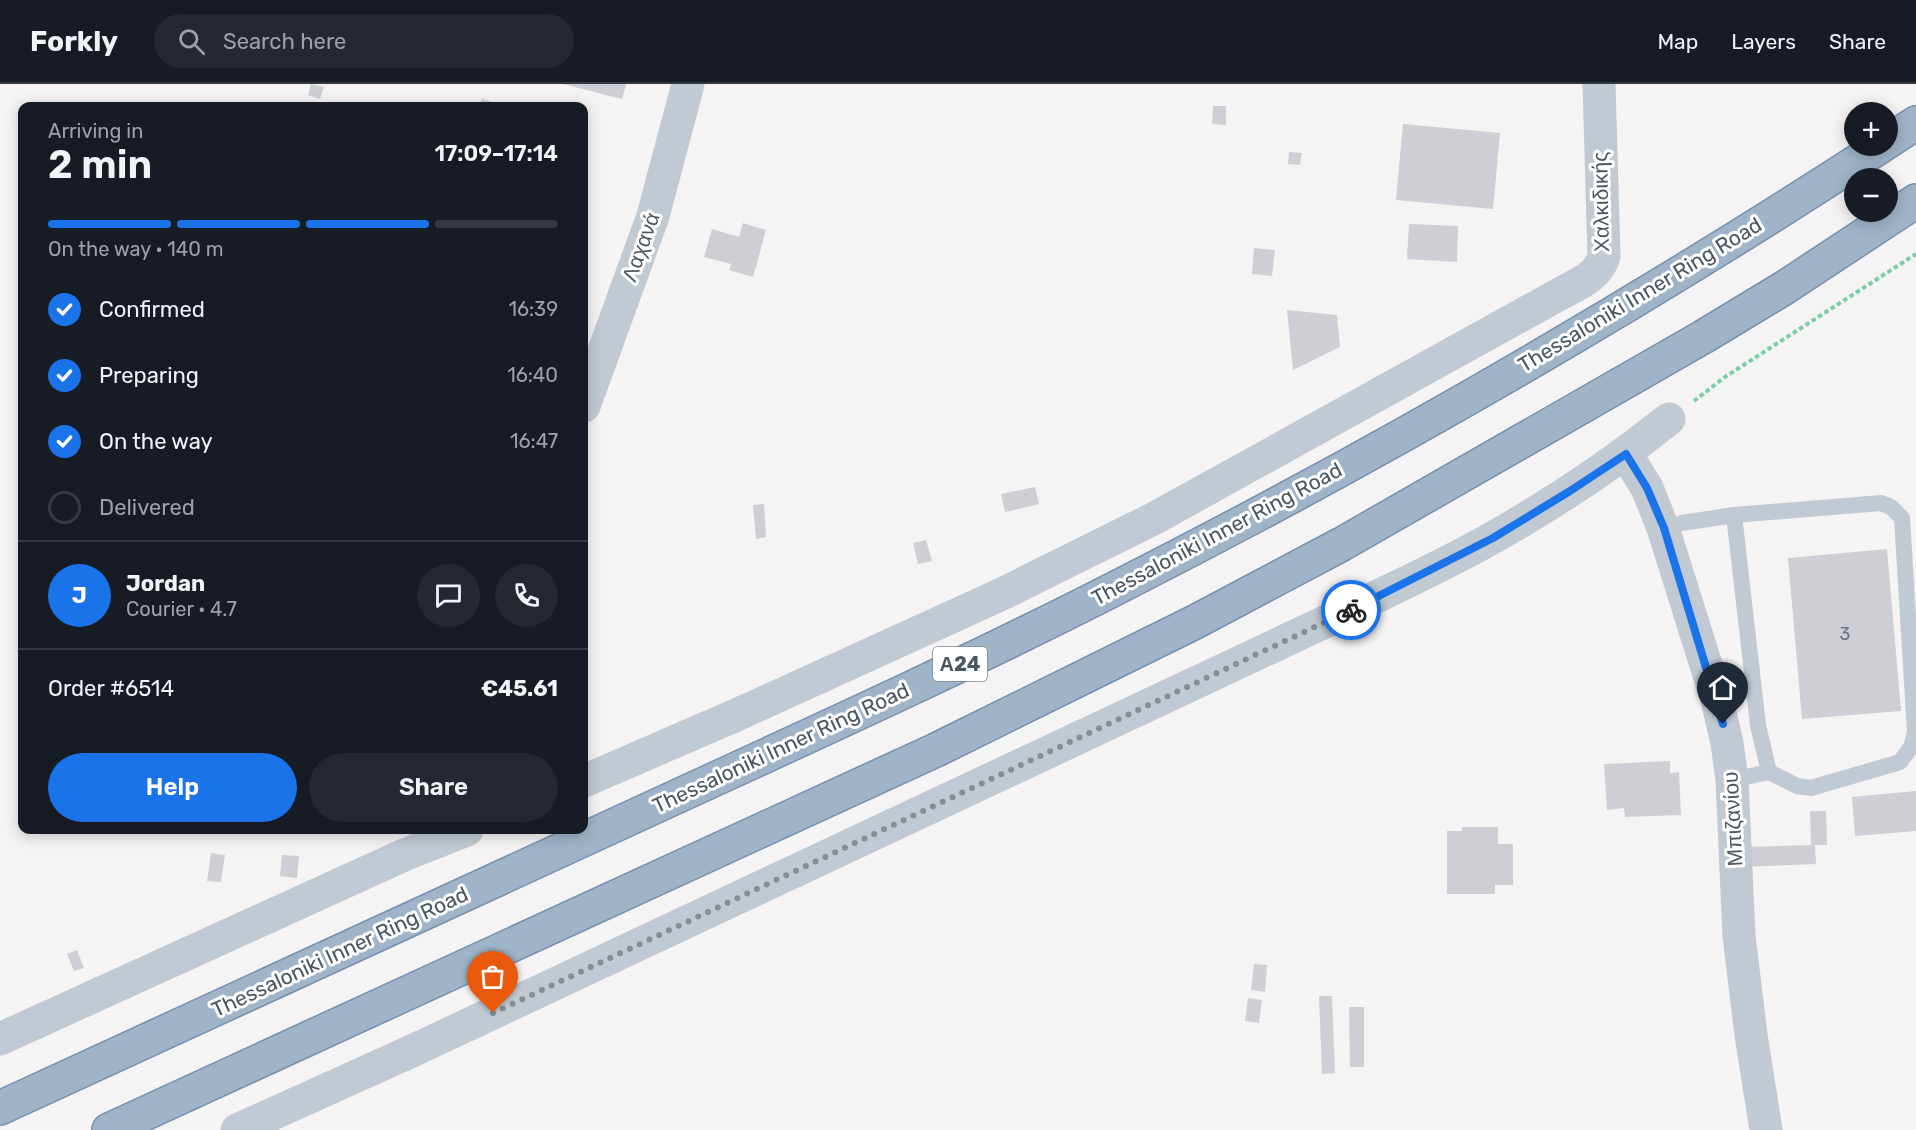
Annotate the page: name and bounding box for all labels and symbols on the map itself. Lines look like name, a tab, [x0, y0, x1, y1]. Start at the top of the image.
street label: Χαλκιδικής	[1587, 152, 1614, 252]
street label: Λαχανά	[617, 209, 664, 285]
street label: Thessaloniki Inner Ring Road	[1513, 212, 1766, 377]
street label: Thessaloniki Inner Ring Road	[1087, 457, 1346, 610]
courier	[1321, 580, 1381, 640]
house number: 3	[1840, 623, 1850, 645]
road number: Α24	[933, 647, 987, 681]
pin	[1697, 662, 1748, 724]
street label: Thessaloniki Inner Ring Road	[649, 677, 913, 818]
street label: Μπιζανίου	[1718, 771, 1747, 867]
street label: Thessaloniki Inner Ring Road	[208, 881, 472, 1022]
pin	[467, 951, 518, 1013]

